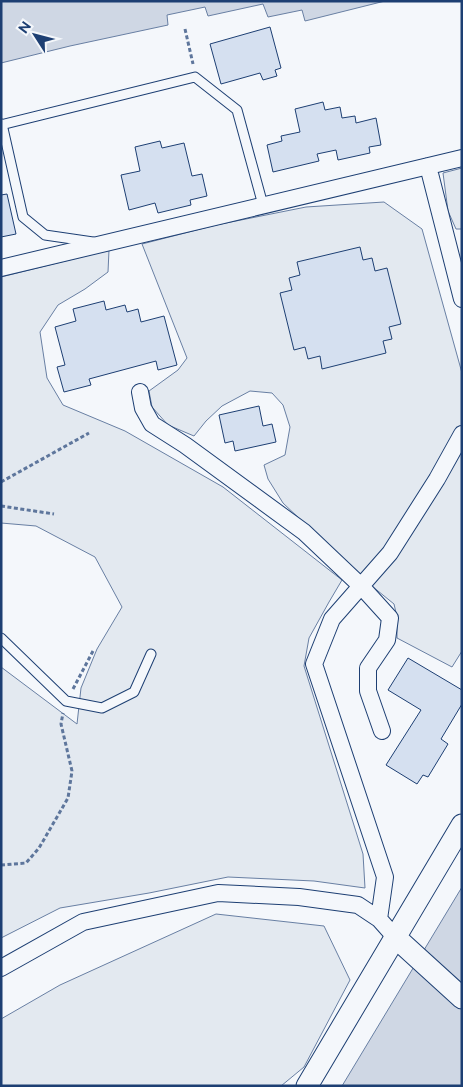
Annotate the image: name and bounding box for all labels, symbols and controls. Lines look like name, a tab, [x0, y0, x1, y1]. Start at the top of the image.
north arrow	[10, 10, 60, 60]
text: N	[15, 18, 34, 36]

